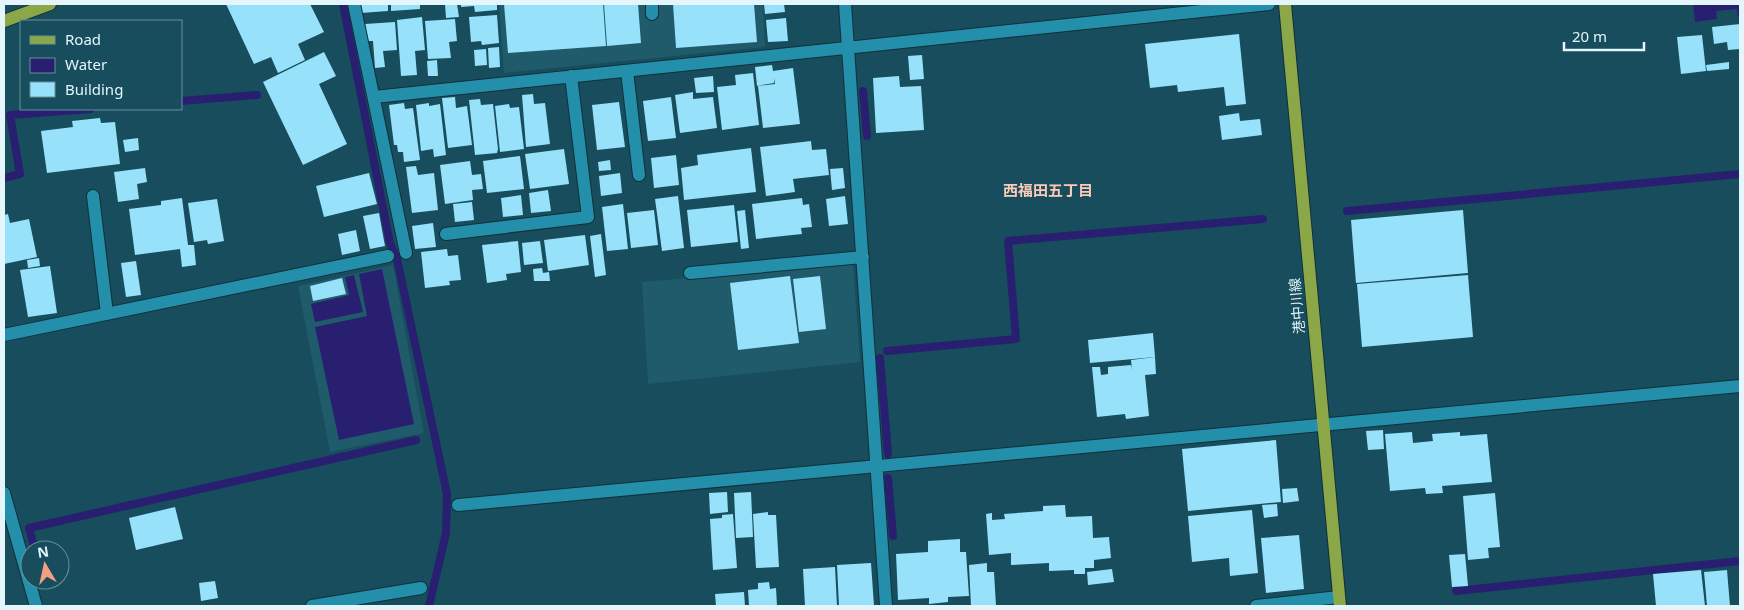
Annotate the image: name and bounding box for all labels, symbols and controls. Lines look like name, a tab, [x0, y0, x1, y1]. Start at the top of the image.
legend	[20, 20, 182, 110]
scale bar	[1564, 20, 1644, 52]
text: 20 m	[1572, 26, 1607, 46]
text: Road	[65, 29, 101, 49]
text: Water	[65, 54, 107, 74]
text: Building	[65, 79, 123, 99]
district label: 西福田五丁目	[1003, 180, 1093, 200]
street label: 港中川線	[1285, 277, 1308, 335]
north arrow	[20, 540, 70, 590]
text: N	[36, 541, 50, 562]

